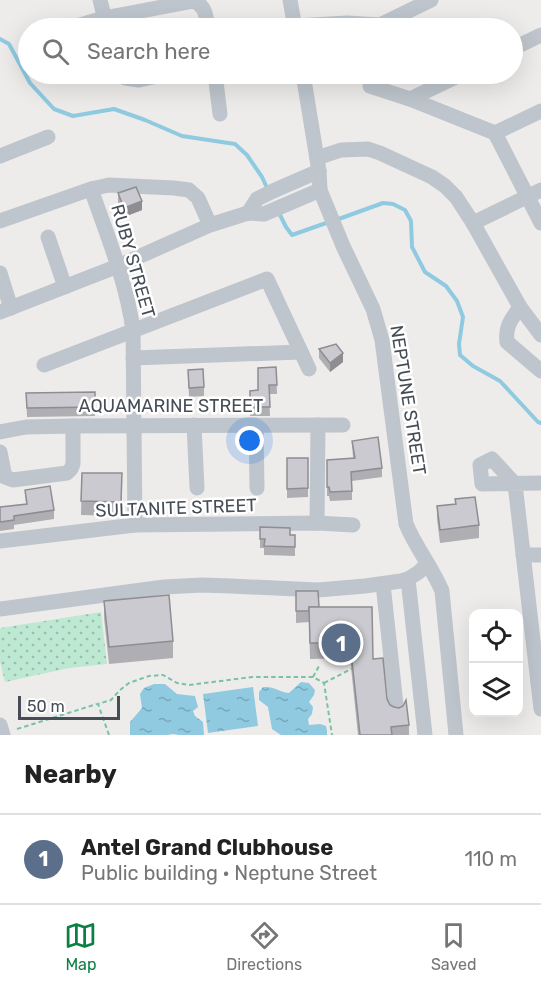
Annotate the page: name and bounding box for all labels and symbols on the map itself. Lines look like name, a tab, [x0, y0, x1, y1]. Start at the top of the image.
street label: RUBY STREET	[106, 202, 160, 320]
street label: NEPTUNE STREET	[385, 324, 431, 476]
street label: AQUAMARINE STREET	[79, 395, 263, 417]
your location	[235, 426, 264, 455]
street label: SULTANITE STREET	[95, 494, 257, 522]
pin: 1	[322, 620, 360, 666]
scale bar	[18, 693, 120, 720]

